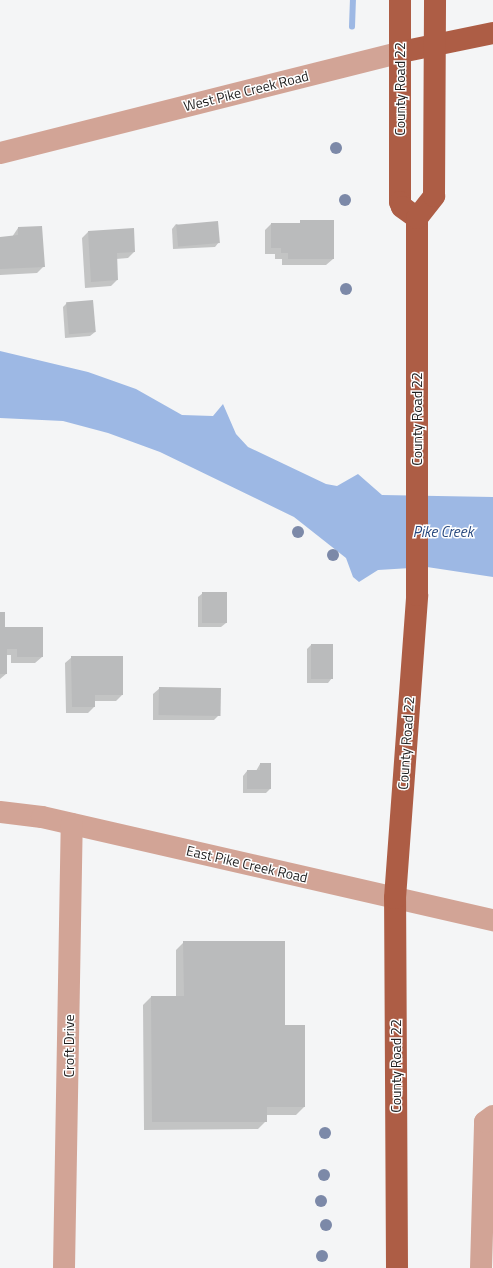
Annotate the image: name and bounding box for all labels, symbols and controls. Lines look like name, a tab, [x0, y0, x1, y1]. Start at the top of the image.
street label: County Road 22	[392, 42, 408, 136]
street label: West Pike Creek Road	[182, 67, 310, 115]
street label: County Road 22	[409, 372, 425, 466]
water label: Pike Creek	[413, 523, 473, 541]
street label: County Road 22	[394, 696, 418, 790]
street label: East Pike Creek Road	[185, 842, 309, 886]
street label: Croft Drive	[61, 1015, 77, 1077]
street label: County Road 22	[388, 1019, 404, 1113]

